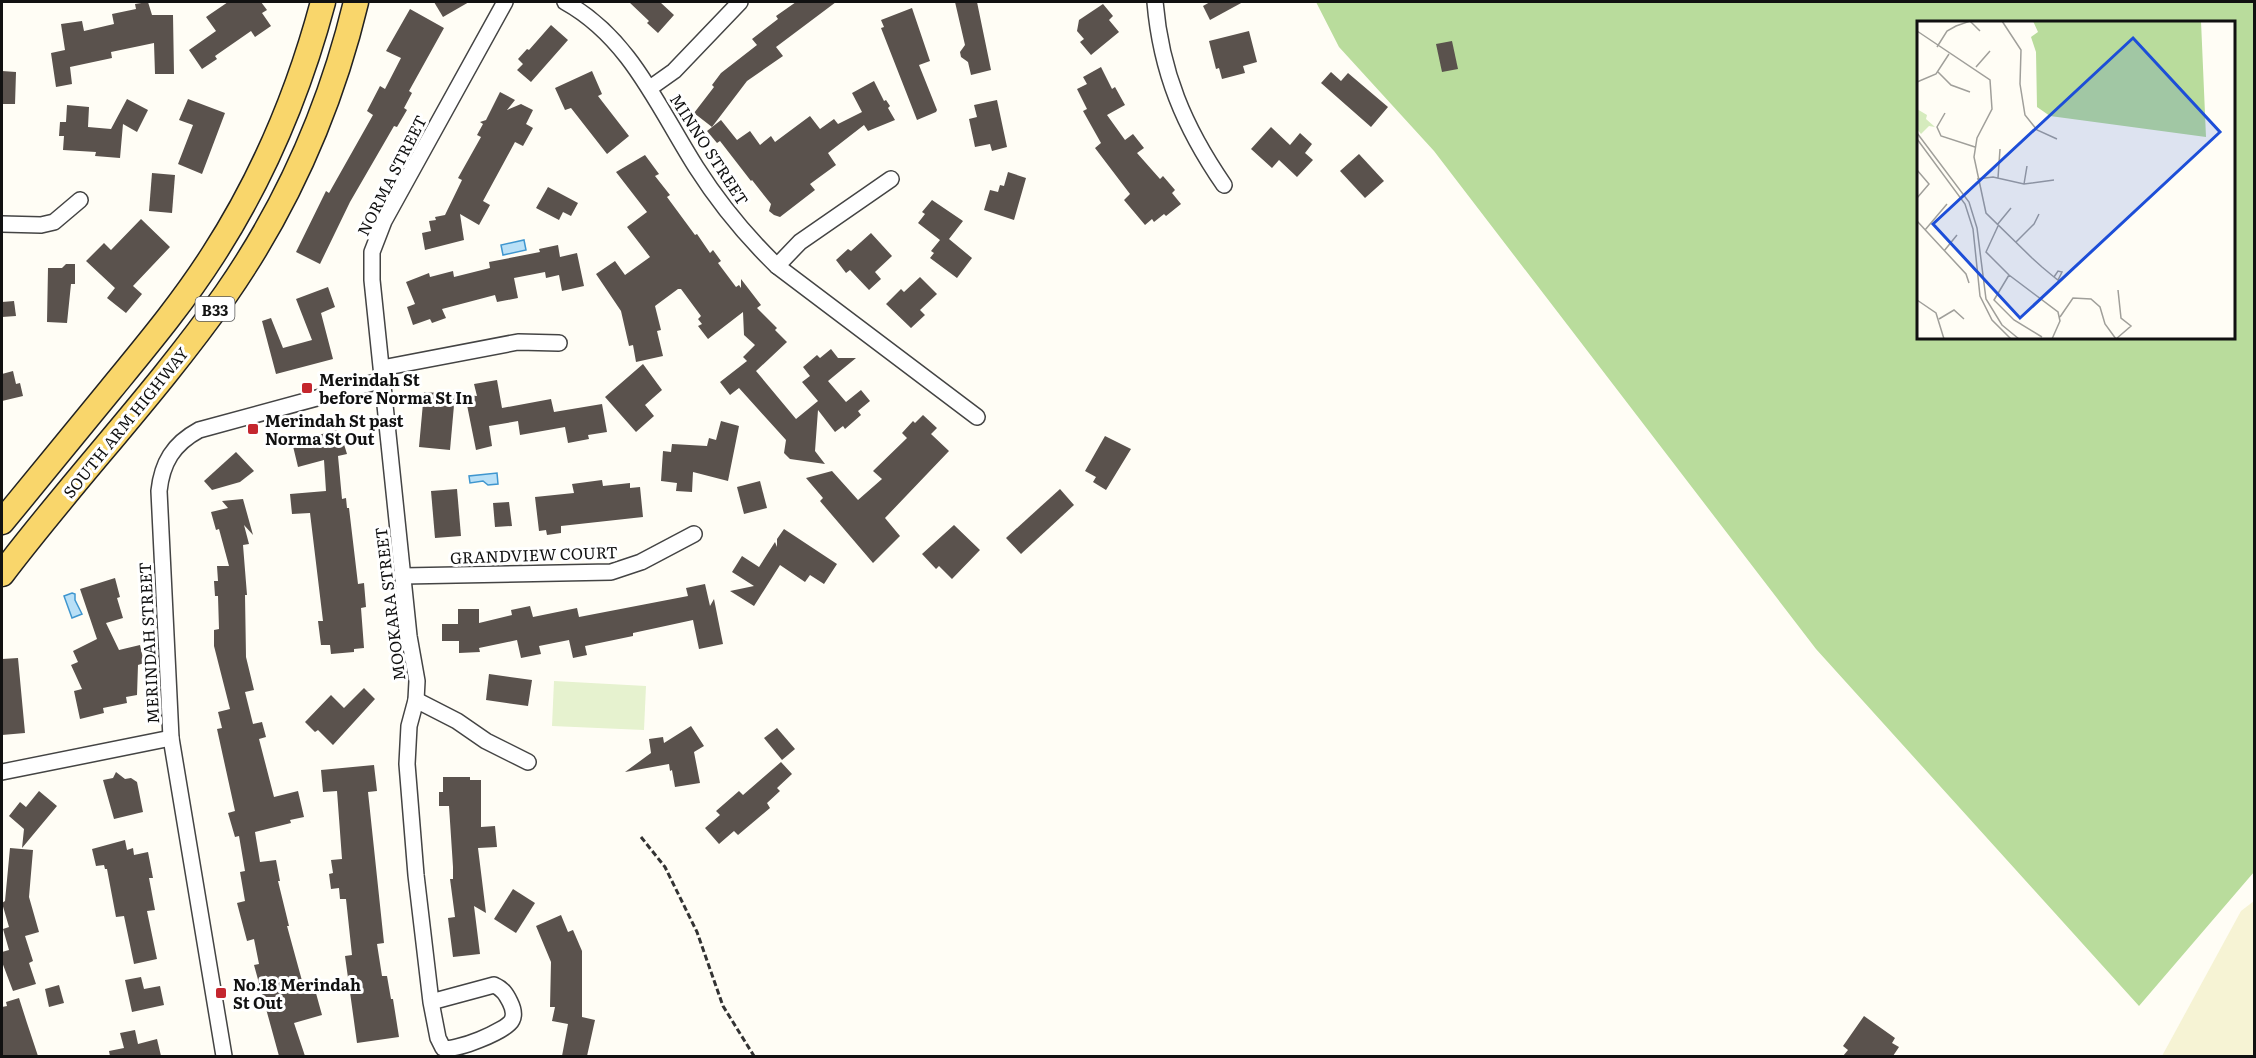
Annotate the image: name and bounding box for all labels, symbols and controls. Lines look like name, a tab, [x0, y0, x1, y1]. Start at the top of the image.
inset map	[1917, 21, 2235, 339]
street label: MINNO STREET	[665, 88, 755, 210]
street label: NORMA STREET	[350, 110, 432, 239]
road number: B33	[196, 297, 234, 321]
street label: SOUTH ARM HIGHWAY	[56, 341, 194, 503]
place label: Merindah St before Norma St In	[319, 367, 473, 409]
marker: Merindah St before Norma St In	[300, 381, 314, 395]
place label: Merindah St past Norma St Out	[265, 408, 404, 450]
marker: Merindah St past Norma St Out	[246, 422, 260, 436]
street label: MOOKARA STREET	[368, 526, 410, 682]
street label: GRANDVIEW COURT	[450, 539, 619, 569]
street label: MERINDAH STREET	[132, 561, 164, 724]
place label: No.18 Merindah St Out	[233, 972, 361, 1014]
marker: No.18 Merindah St Out	[214, 986, 228, 1000]

